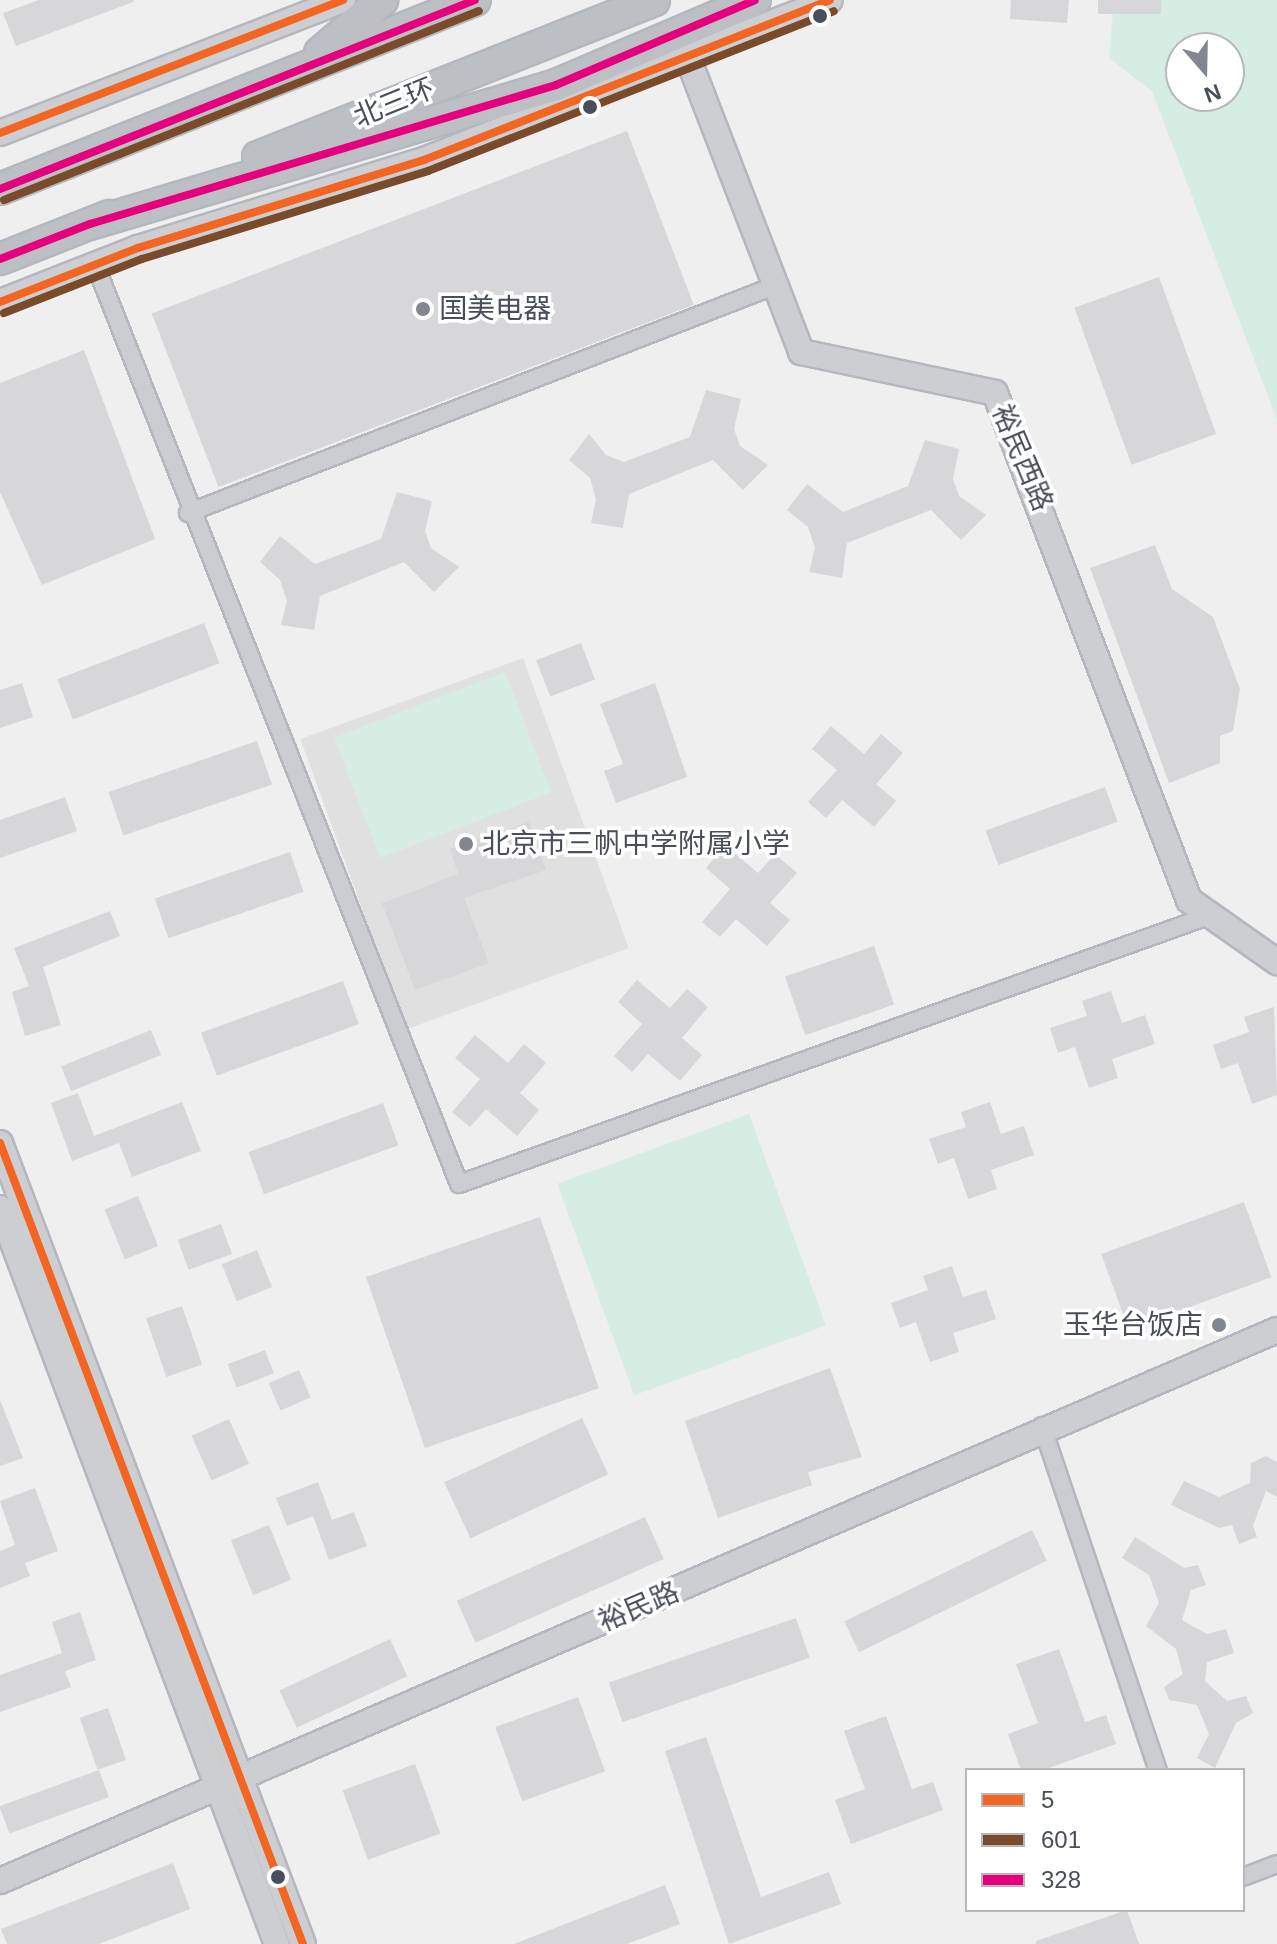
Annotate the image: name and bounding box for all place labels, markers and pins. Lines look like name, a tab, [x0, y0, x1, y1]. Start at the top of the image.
unlabelled marker	[812, 8, 828, 24]
unlabelled marker	[582, 99, 598, 115]
place label: 国美电器	[439, 292, 551, 326]
marker: 国美电器	[414, 300, 432, 318]
place label: 北京市三帆中学附属小学	[482, 827, 790, 861]
marker: 北京市三帆中学附属小学	[457, 835, 475, 853]
place label: 玉华台饭店	[1063, 1308, 1203, 1342]
marker: 玉华台饭店	[1210, 1316, 1228, 1334]
unlabelled marker	[270, 1869, 286, 1885]

